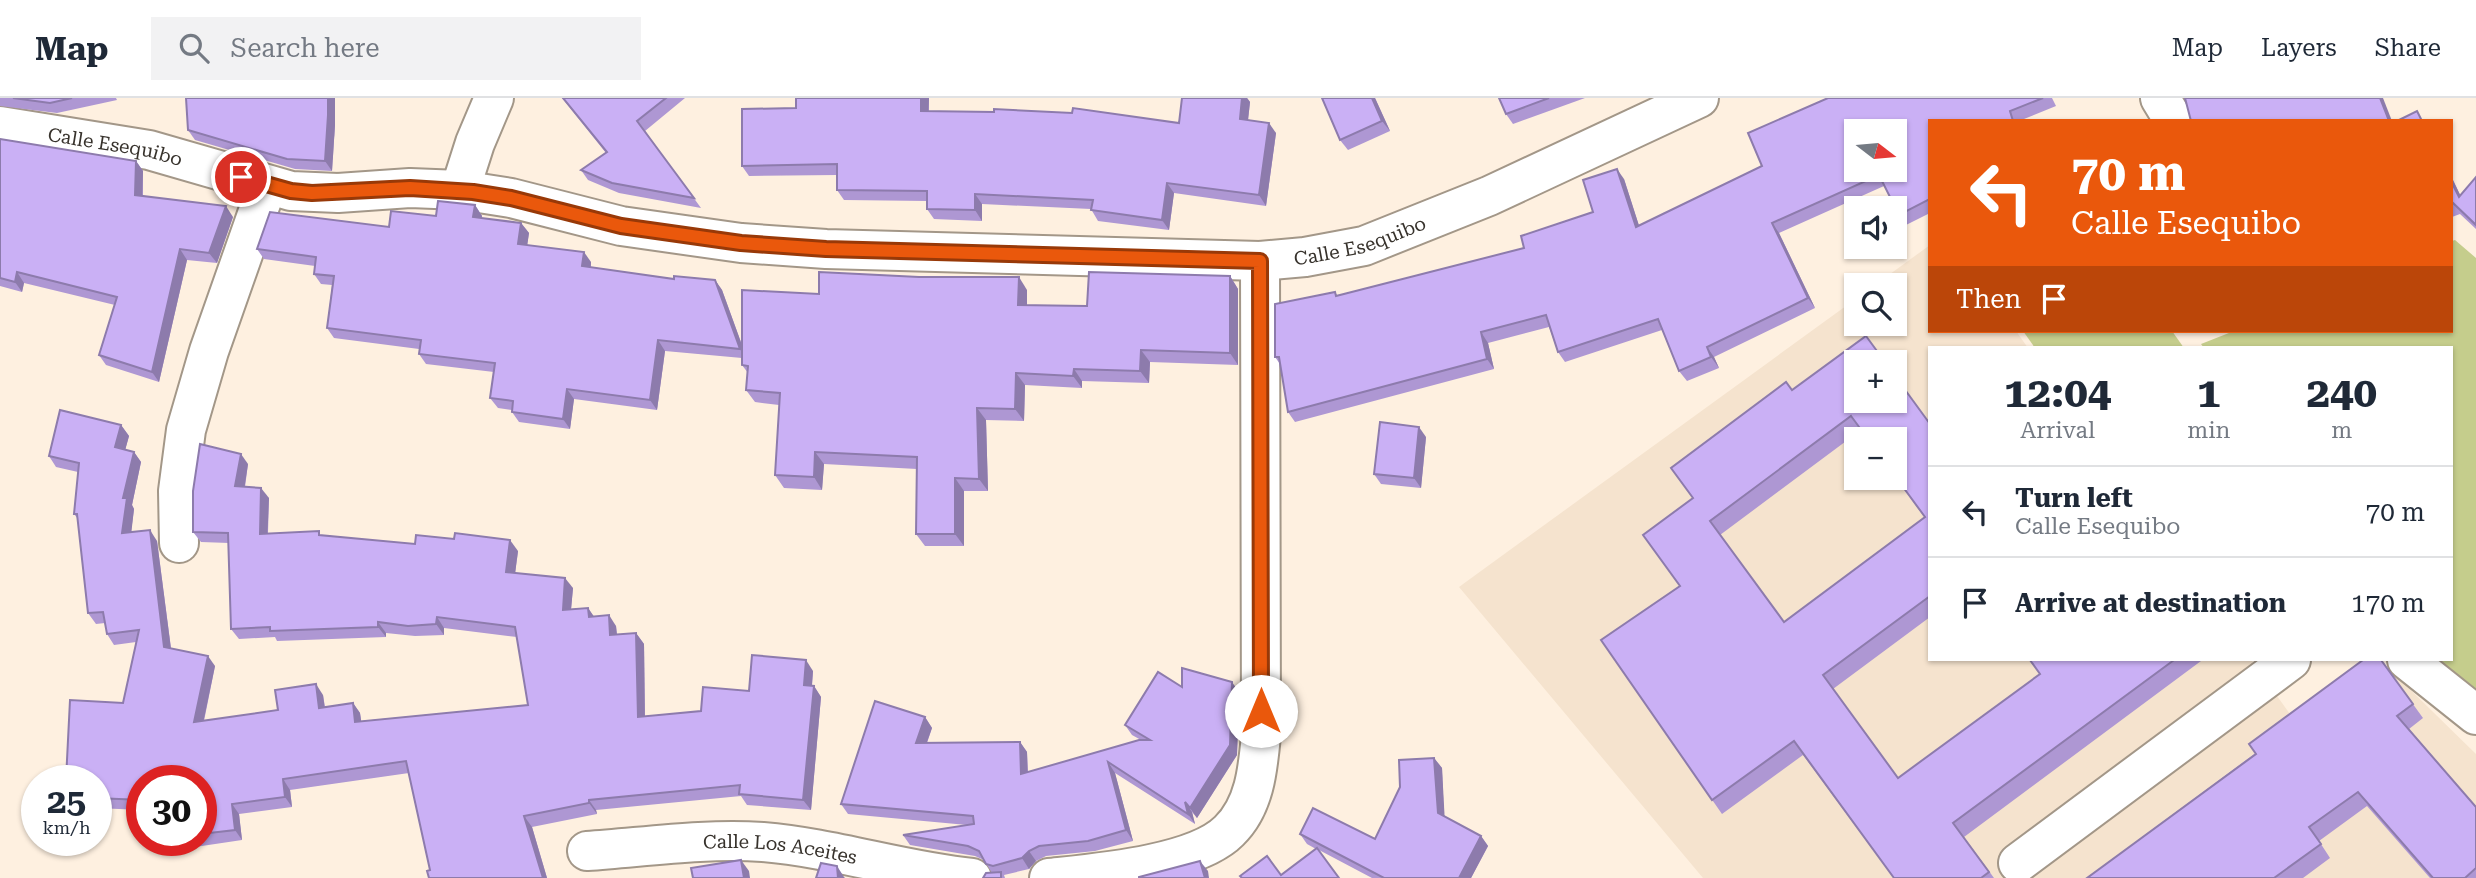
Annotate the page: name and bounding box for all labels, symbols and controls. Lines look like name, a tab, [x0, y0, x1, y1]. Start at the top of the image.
search box	[151, 17, 641, 80]
text: Map	[35, 29, 109, 68]
icon: search	[175, 29, 213, 67]
text: Search here	[231, 33, 380, 63]
text: Map	[2172, 34, 2223, 62]
text: Layers	[2261, 34, 2337, 62]
text: Share	[2375, 34, 2441, 62]
north arrow	[1844, 119, 1908, 182]
map controls	[1844, 119, 1907, 490]
street label: Calle Esequibo	[46, 122, 185, 171]
text: 70 m	[2071, 145, 2186, 202]
pin	[211, 147, 271, 207]
icon: left	[1956, 147, 2047, 238]
icon: arrive	[222, 158, 260, 196]
button: sound	[1844, 196, 1907, 259]
text: Calle Esequibo	[2071, 204, 2301, 242]
street label: Calle Esequibo	[1293, 211, 1429, 269]
button: search	[1844, 273, 1907, 336]
icon: arrive	[2035, 280, 2073, 318]
text: Then	[1956, 284, 2021, 314]
button: +	[1844, 350, 1907, 413]
text: 12:04	[2004, 368, 2111, 417]
text: 1	[2197, 368, 2221, 417]
text: 240	[2306, 368, 2377, 417]
text: Arrival	[2020, 417, 2095, 444]
text: min	[2187, 417, 2230, 444]
text: m	[2331, 417, 2352, 444]
button: −	[1844, 427, 1907, 490]
text: Turn left	[2015, 483, 2133, 513]
icon: left	[1956, 493, 1994, 531]
text: 70 m	[2366, 497, 2425, 527]
text: Calle Esequibo	[2015, 513, 2180, 540]
icon: arrive	[1956, 584, 1994, 622]
text: Arrive at destination	[2015, 588, 2286, 618]
text: 170 m	[2351, 588, 2425, 618]
position arrow	[1224, 674, 1298, 748]
speed limit sign: 30	[126, 765, 217, 856]
text: 25	[47, 781, 86, 822]
text: km/h	[42, 817, 91, 838]
street label: Calle Los Aceites	[703, 829, 859, 869]

